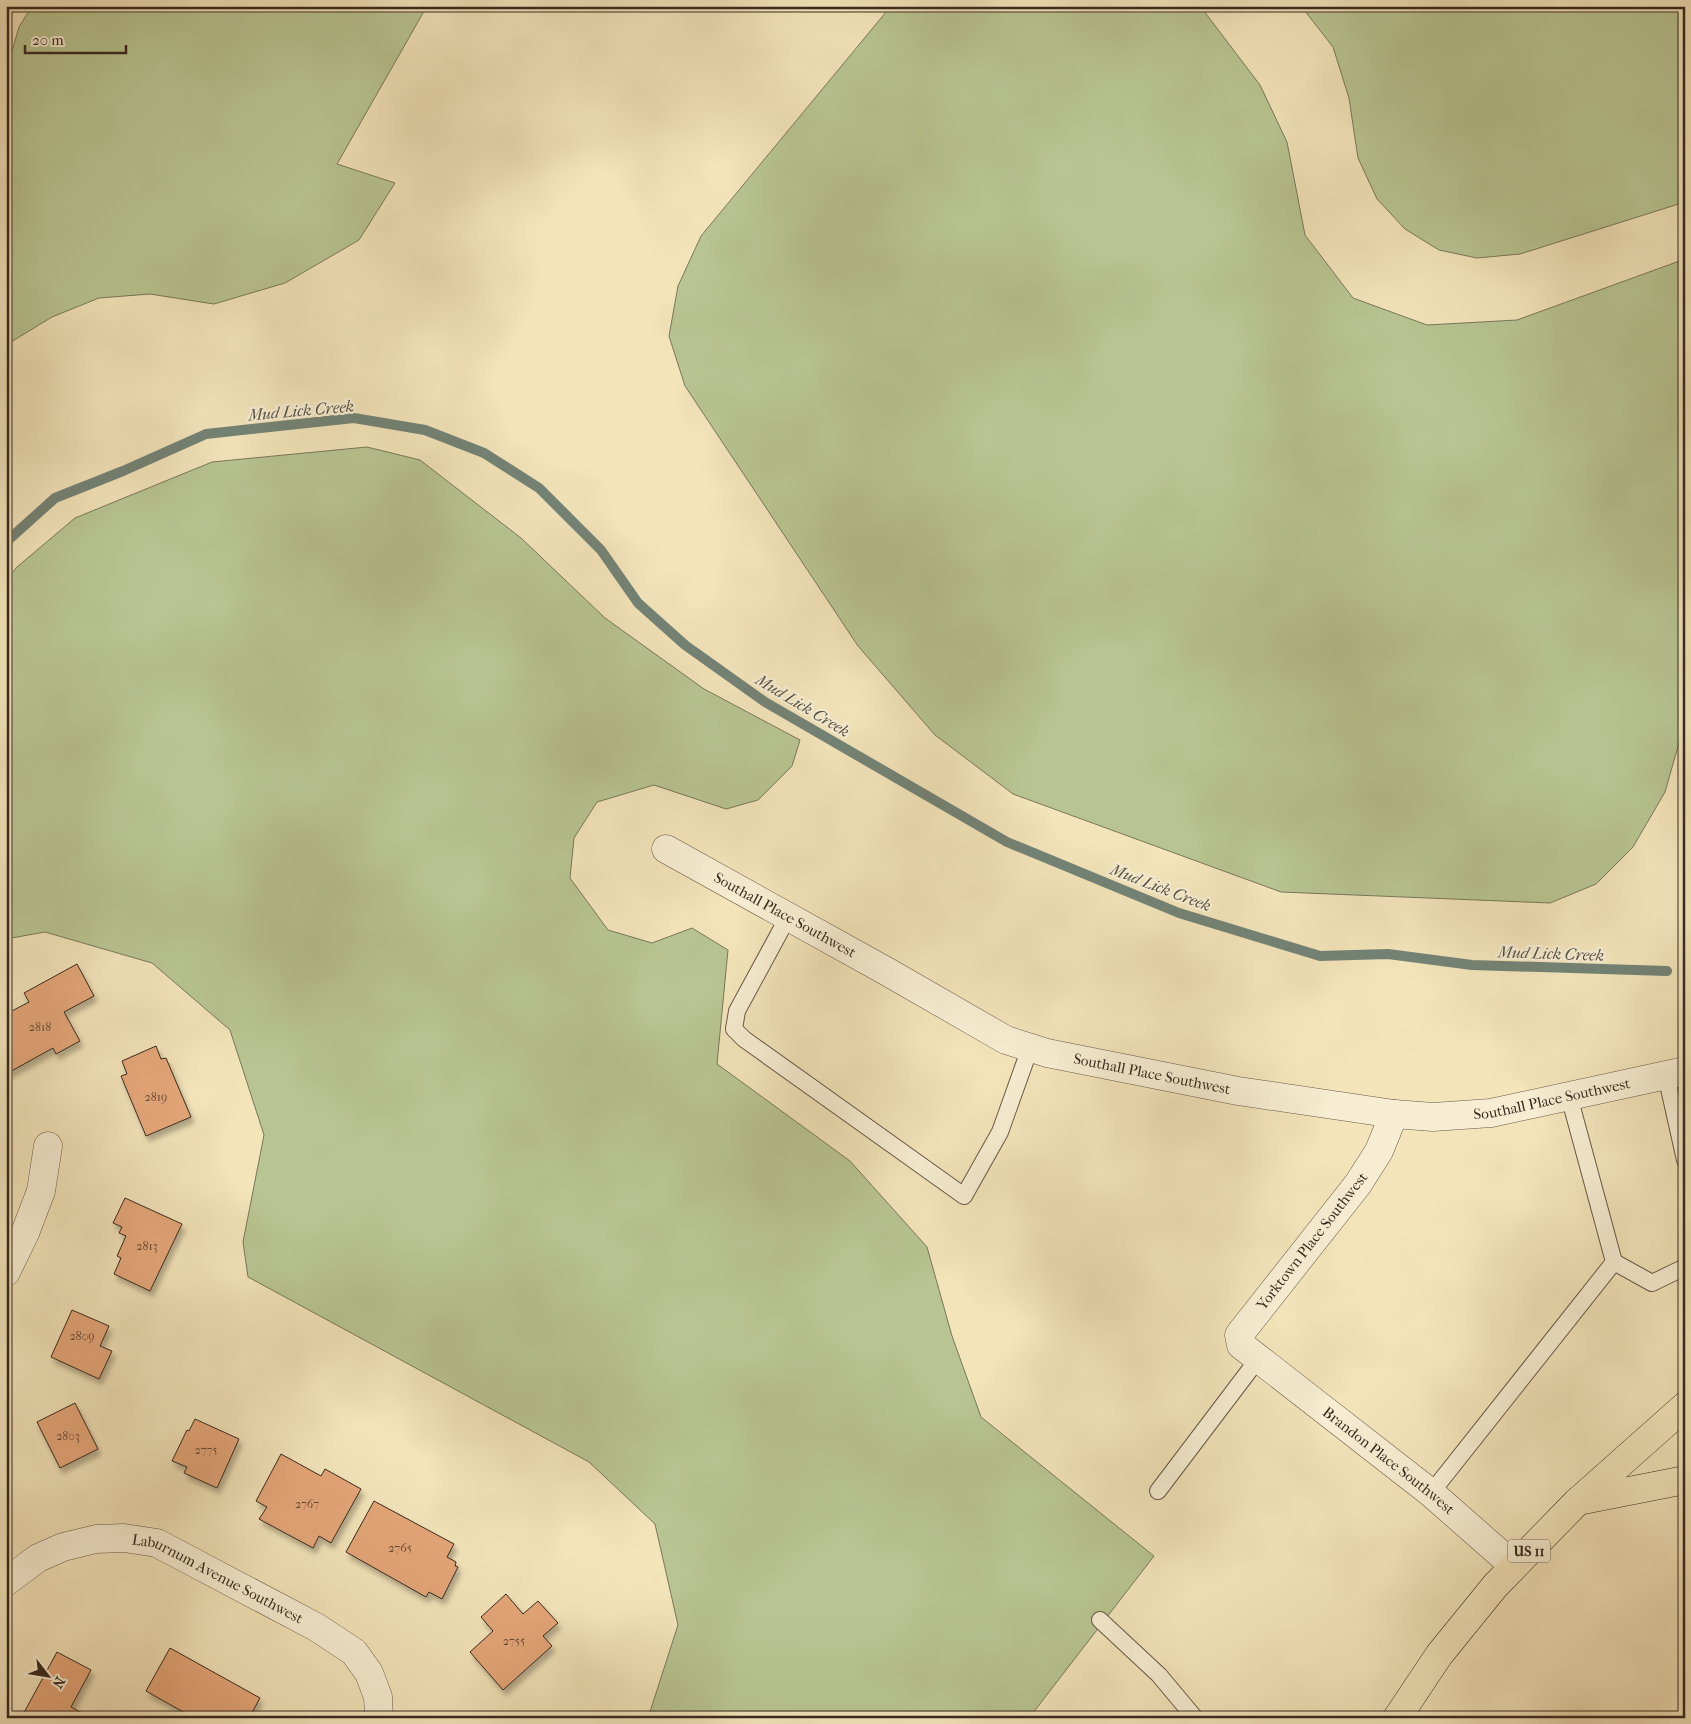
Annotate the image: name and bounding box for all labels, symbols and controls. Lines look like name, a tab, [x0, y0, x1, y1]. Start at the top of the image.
scale bar	[25, 22, 126, 54]
text: 20 m	[32, 31, 64, 49]
water label: Mud Lick Creek	[246, 396, 355, 425]
water label: Mud Lick Creek	[751, 669, 853, 741]
water label: Mud Lick Creek	[1107, 859, 1214, 915]
street label: Southall Place Southwest	[711, 868, 860, 962]
water label: Mud Lick Creek	[1497, 942, 1604, 965]
house number: 2818	[29, 1020, 51, 1034]
street label: Southall Place Southwest	[1072, 1049, 1233, 1098]
street label: Southall Place Southwest	[1473, 1074, 1632, 1123]
house number: 2819	[145, 1090, 167, 1104]
street label: Yorktown Place Southwest	[1252, 1168, 1372, 1314]
house number: 2813	[136, 1239, 158, 1253]
house number: 2809	[69, 1329, 95, 1343]
street label: Brandon Place Southwest	[1319, 1403, 1459, 1519]
house number: 2803	[56, 1429, 80, 1443]
house number: 2775	[195, 1443, 217, 1457]
house number: 2767	[295, 1497, 319, 1511]
street label: Laburnum Avenue Southwest	[131, 1530, 307, 1628]
road number: US 11	[1508, 1540, 1550, 1562]
house number: 2765	[388, 1541, 412, 1555]
house number: 2755	[503, 1634, 525, 1648]
north arrow	[22, 1652, 72, 1702]
text: N	[48, 1674, 69, 1692]

